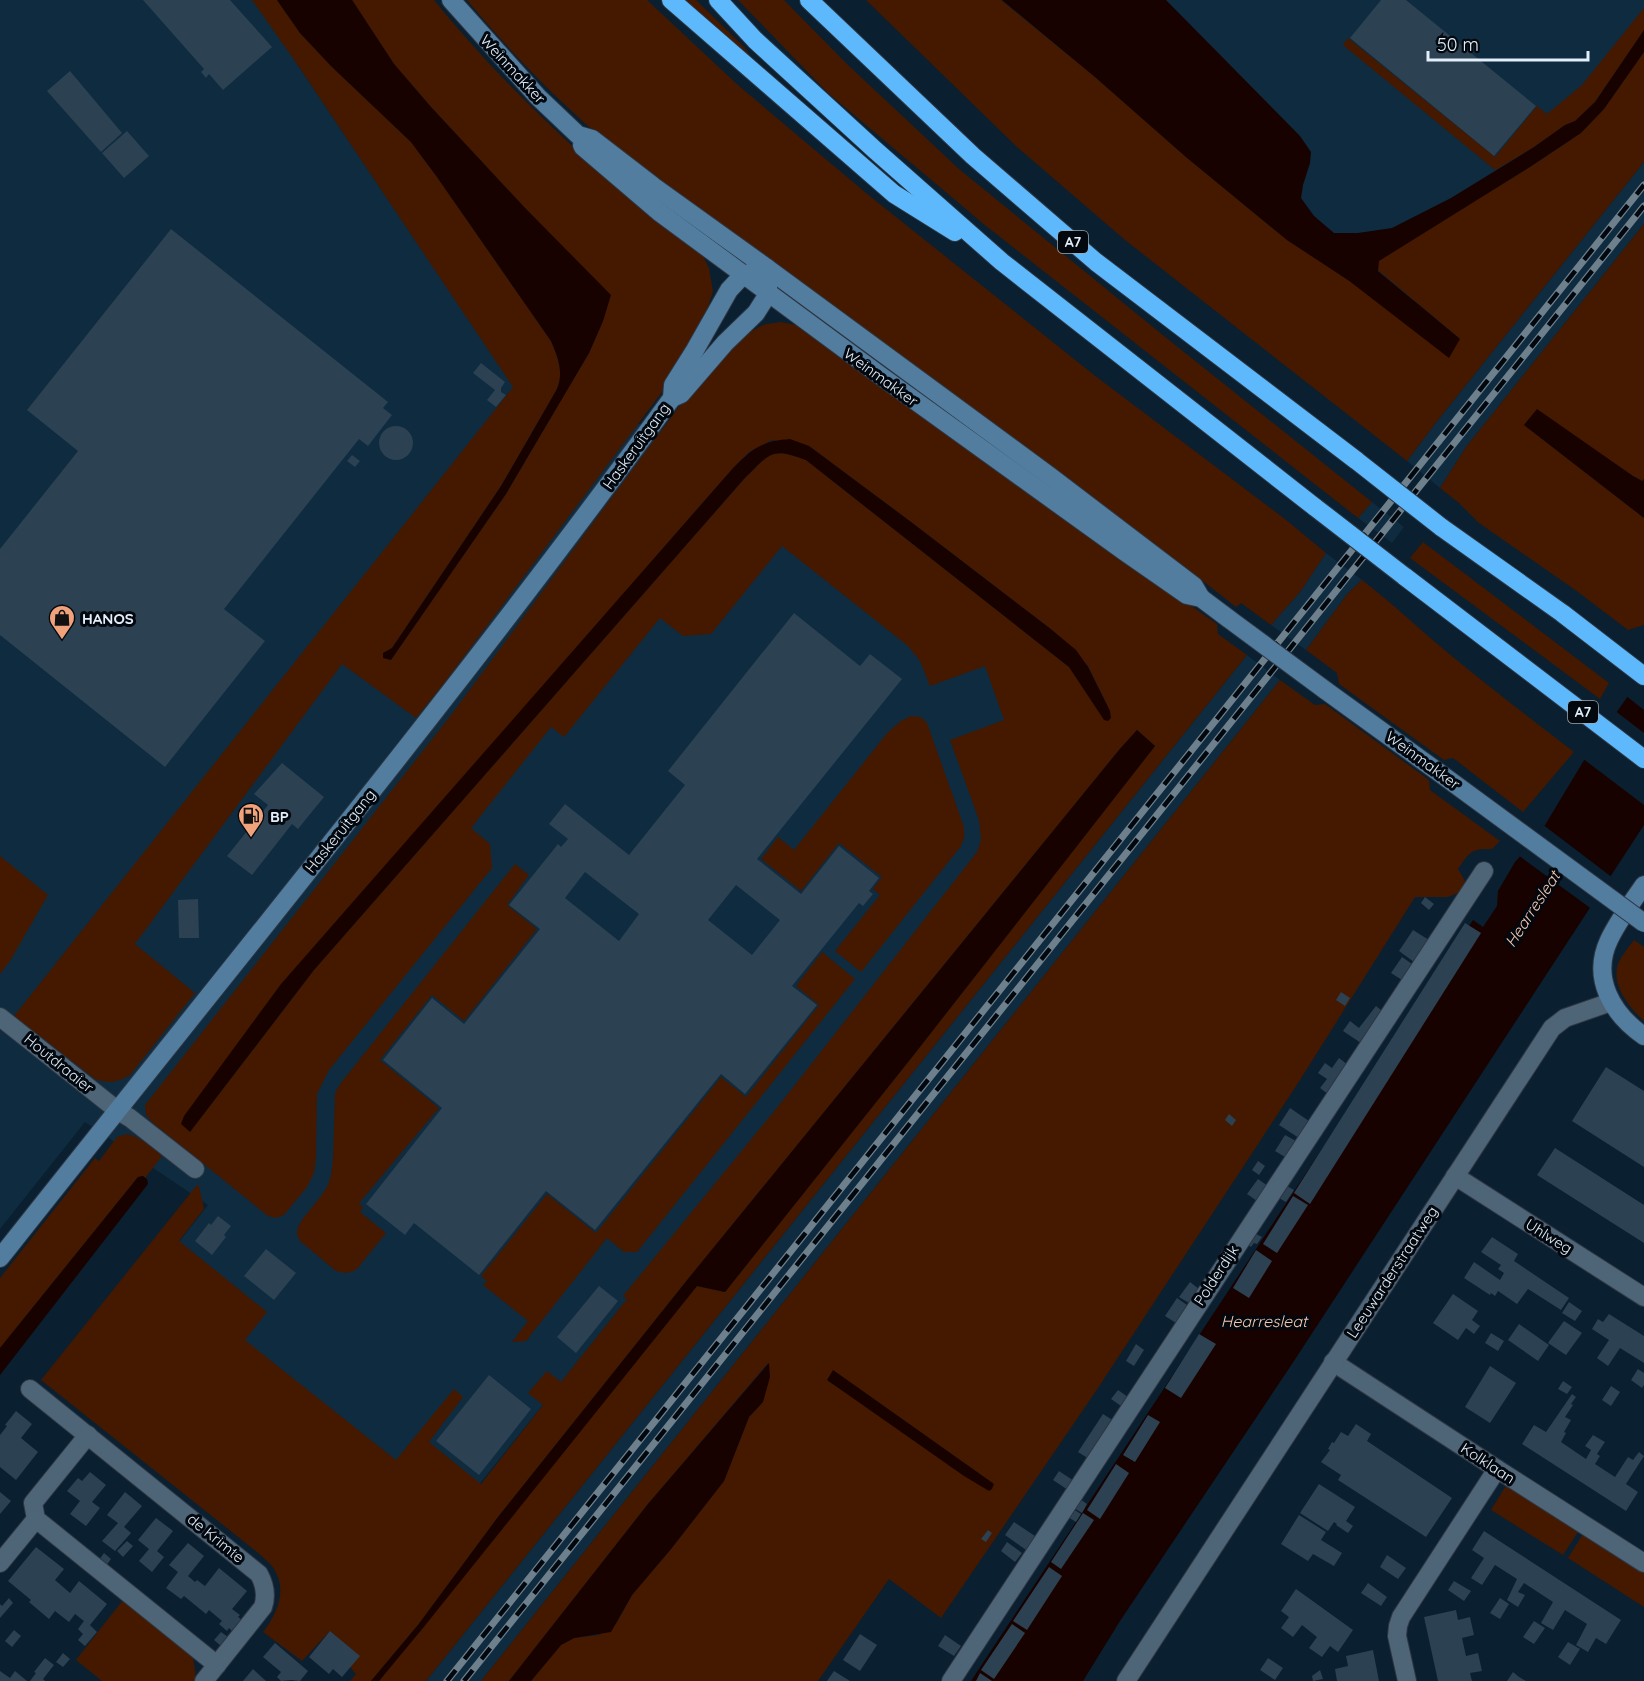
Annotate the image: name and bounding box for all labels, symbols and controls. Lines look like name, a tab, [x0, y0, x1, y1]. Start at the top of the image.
scale bar	[1428, 24, 1588, 62]
street label: Weinmakker	[476, 31, 550, 108]
text: 50 m	[1437, 33, 1479, 56]
road number: A7	[1058, 231, 1088, 253]
street label: Weinmakker	[840, 344, 922, 410]
street label: Haskeruitgang	[598, 399, 674, 493]
shop icon: HANOS	[47, 603, 77, 641]
place label: HANOS	[82, 609, 134, 628]
road number: A7	[1568, 701, 1598, 723]
street label: Weinmakker	[1382, 727, 1464, 793]
street label: Haskeruitgang	[301, 785, 379, 877]
fuel station icon: BP	[236, 801, 266, 839]
place label: BP	[270, 807, 289, 826]
water label: Hearresleat	[1500, 866, 1565, 951]
street label: Houtdraaier	[20, 1029, 98, 1097]
street label: Leeuwarderstraatweg	[1342, 1202, 1442, 1342]
street label: Uhlweg	[1522, 1214, 1576, 1258]
street label: Polderdijk	[1189, 1241, 1243, 1309]
water label: Hearresleat	[1221, 1311, 1309, 1331]
street label: Kolklaan	[1457, 1438, 1519, 1488]
street label: de Krimte	[184, 1509, 248, 1567]

